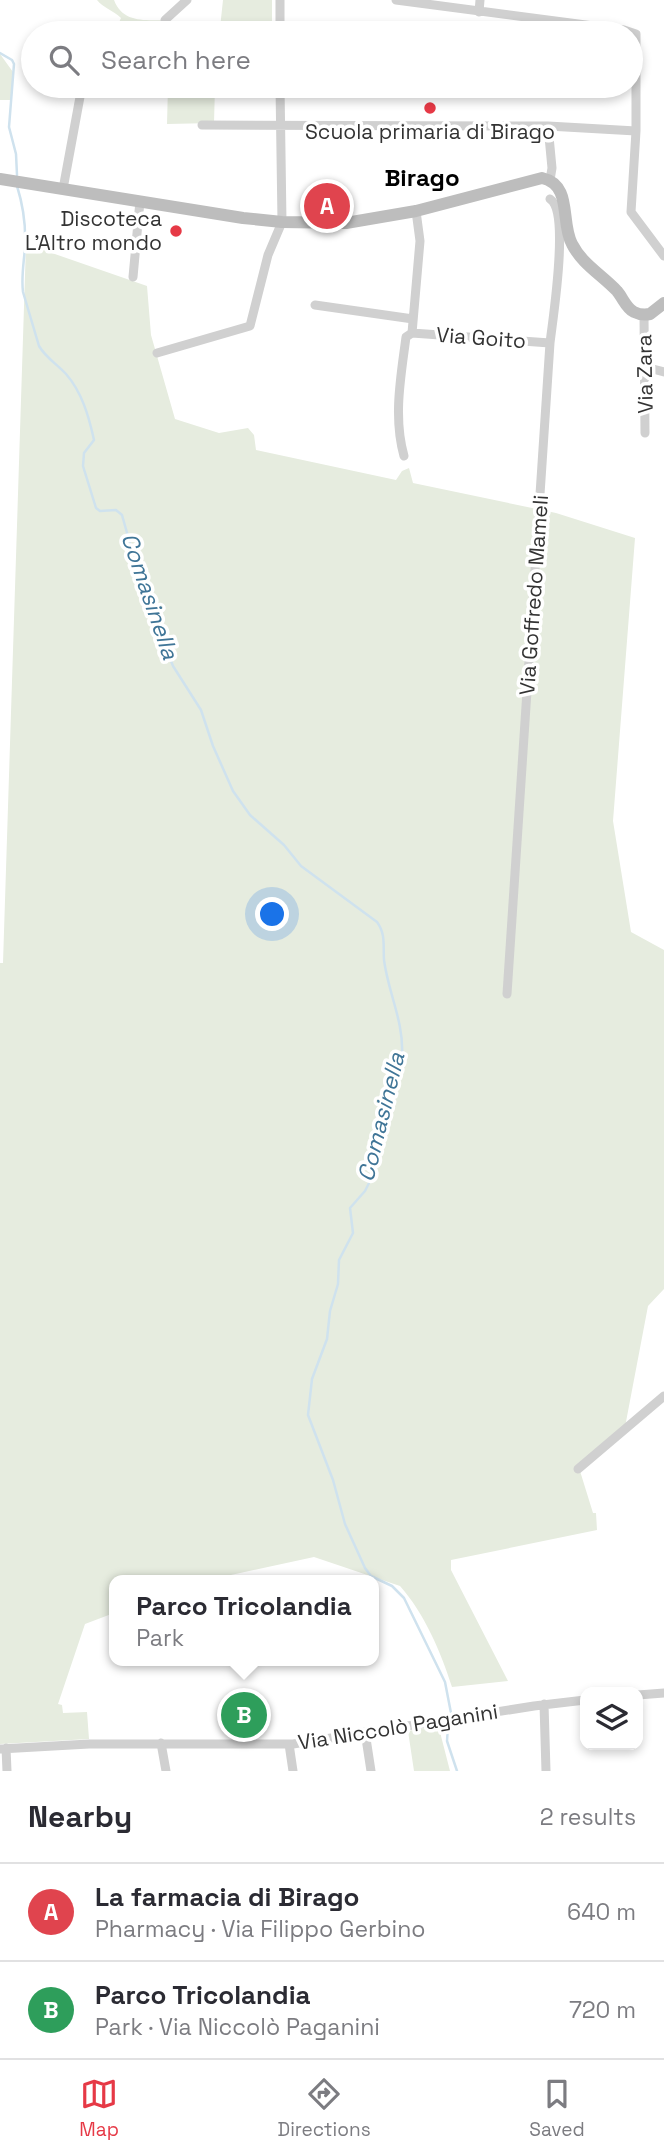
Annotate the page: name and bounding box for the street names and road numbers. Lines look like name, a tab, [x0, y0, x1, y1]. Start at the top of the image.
street label: Via Goito	[435, 321, 527, 354]
street label: Via Zara	[630, 334, 659, 414]
street label: Via Goffredo Mameli	[513, 494, 554, 696]
street label: Via Niccolò Paganini	[296, 1697, 500, 1756]

